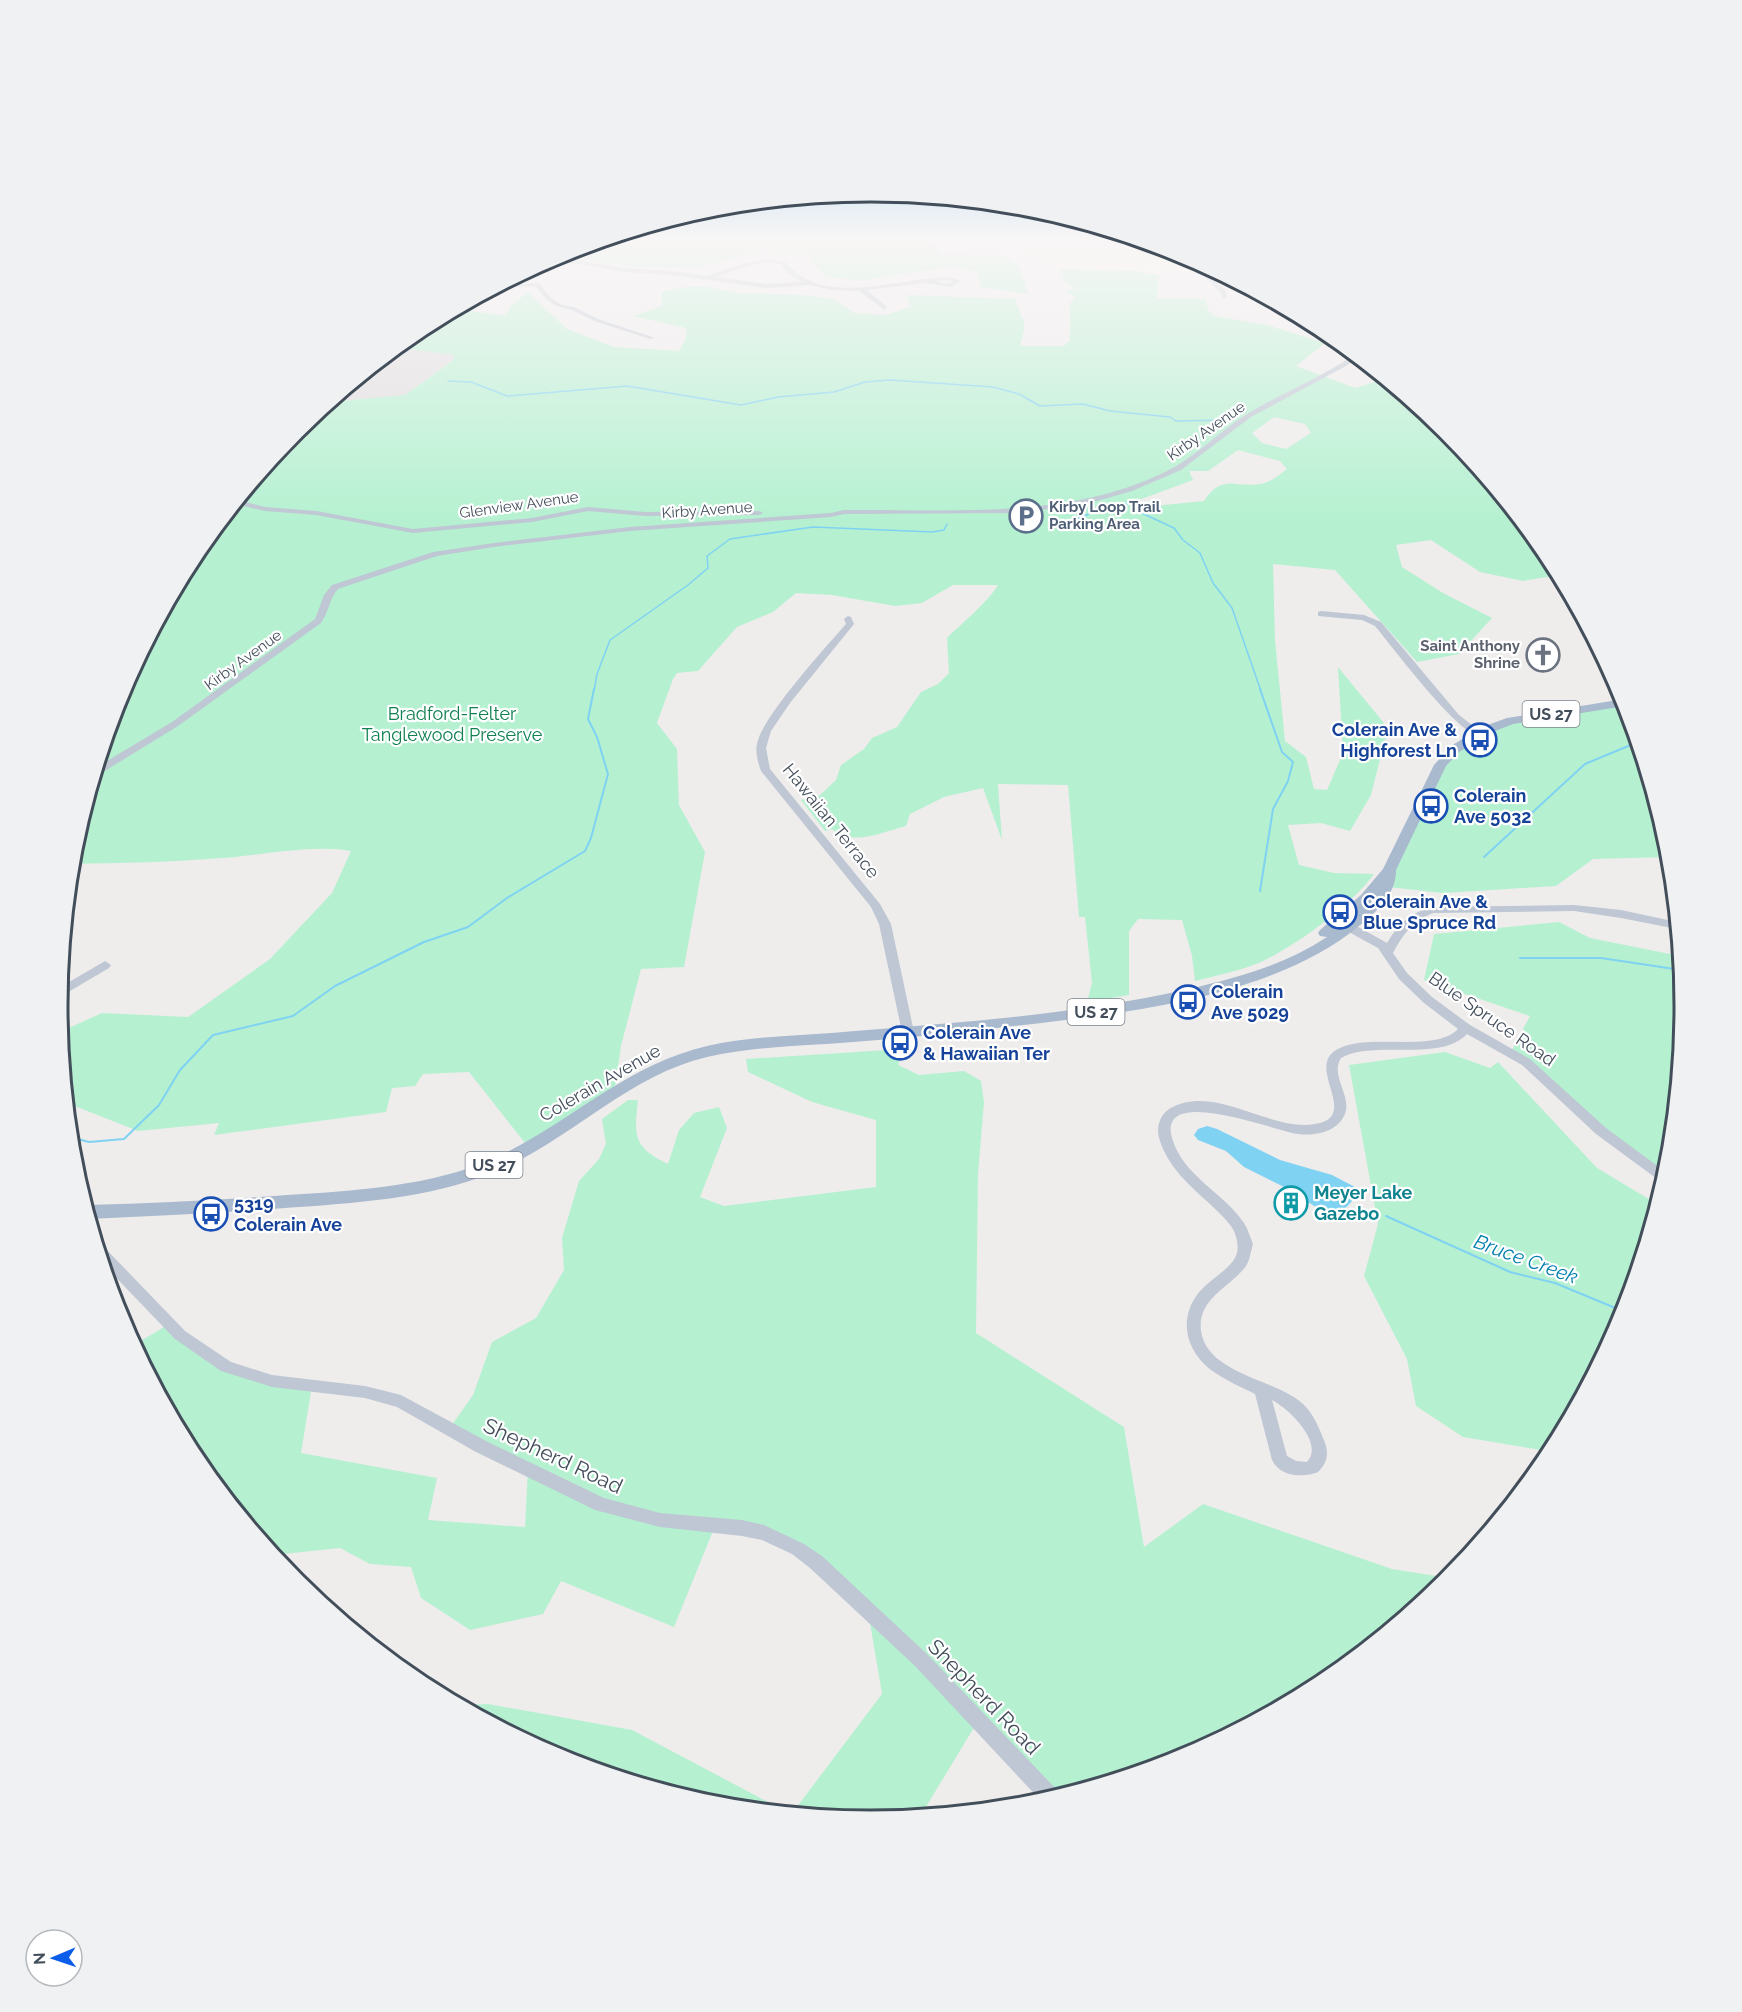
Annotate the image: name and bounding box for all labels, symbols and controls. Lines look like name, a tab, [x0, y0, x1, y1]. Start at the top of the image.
street label: Kirby Avenue	[1164, 397, 1249, 464]
street label: Glenview Avenue	[458, 488, 580, 522]
street label: Kirby Avenue	[661, 498, 753, 522]
parking icon: Kirby Loop Trail Parking Area	[1008, 498, 1044, 534]
place label: Kirby Loop Trail Parking Area	[1049, 498, 1161, 533]
street label: Kirby Avenue	[201, 626, 285, 694]
place label: Saint Anthony Shrine	[1420, 637, 1521, 672]
church icon: Saint Anthony Shrine	[1525, 637, 1561, 673]
road number: US 27	[1522, 701, 1580, 727]
park label: Bradford-Felter Tanglewood Preserve	[362, 703, 543, 745]
place label: Colerain Ave & Highforest Ln	[1332, 719, 1457, 761]
bus stop icon: Colerain Ave & Highforest Ln	[1462, 722, 1498, 758]
street label: Hawaiian Terrace	[779, 759, 884, 883]
place label: Colerain Ave 5032	[1454, 785, 1531, 827]
bus stop icon: Colerain Ave 5032	[1413, 788, 1449, 824]
place label: Colerain Ave & Blue Spruce Rd	[1363, 891, 1496, 933]
bus stop icon: Colerain Ave & Blue Spruce Rd	[1322, 894, 1358, 930]
street label: Blue Spruce Road	[1425, 967, 1560, 1070]
place label: Colerain Ave 5029	[1211, 981, 1289, 1023]
bus stop icon: Colerain Ave 5029	[1170, 984, 1206, 1020]
road number: US 27	[1068, 999, 1124, 1025]
place label: Colerain Ave & Hawaiian Ter	[923, 1022, 1050, 1064]
bus stop icon: Colerain Ave & Hawaiian Ter	[882, 1025, 918, 1061]
street label: Colerain Avenue	[536, 1039, 664, 1126]
road number: US 27	[466, 1152, 522, 1178]
place label: Meyer Lake Gazebo	[1314, 1182, 1413, 1224]
building icon: Meyer Lake Gazebo	[1273, 1185, 1309, 1221]
place label: 5319 Colerain Ave	[234, 1193, 342, 1235]
bus stop icon: 5319 Colerain Ave	[193, 1196, 229, 1232]
water label: Bruce Creek	[1471, 1229, 1582, 1289]
street label: Shepherd Road	[480, 1412, 627, 1499]
street label: Shepherd Road	[923, 1634, 1046, 1760]
north arrow	[24, 1928, 84, 1988]
text: N	[30, 1952, 49, 1965]

